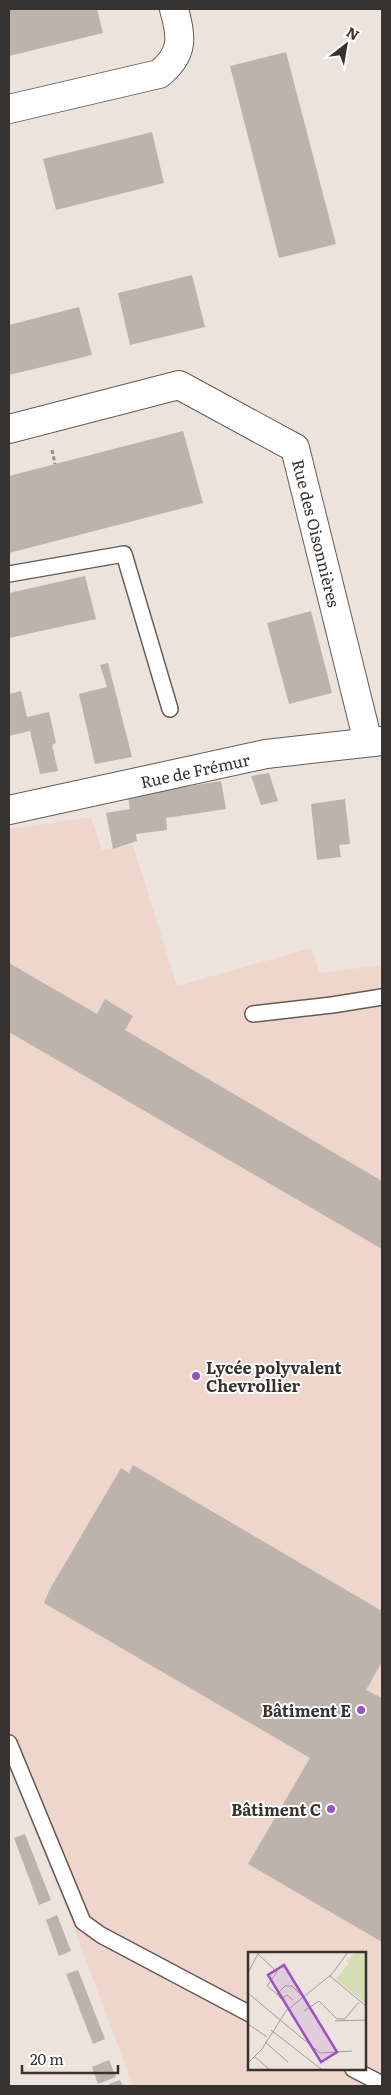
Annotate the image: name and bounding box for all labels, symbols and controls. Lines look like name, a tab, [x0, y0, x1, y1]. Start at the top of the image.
north arrow	[321, 20, 371, 70]
text: N	[343, 21, 364, 45]
street label: Rue des Oisonnières	[287, 456, 347, 610]
street label: Rue de Frémur	[138, 747, 252, 793]
place label: Lycée polyvalent Chevrollier	[206, 1355, 342, 1397]
marker: Lycée polyvalent Chevrollier	[190, 1370, 202, 1382]
place label: Bâtiment E	[262, 1698, 351, 1722]
marker: Bâtiment E	[355, 1704, 367, 1716]
place label: Bâtiment C	[231, 1797, 321, 1821]
marker: Bâtiment C	[325, 1803, 337, 1815]
inset map	[248, 1952, 366, 2070]
scale bar	[22, 2042, 119, 2074]
text: 20 m	[30, 2047, 64, 2070]

